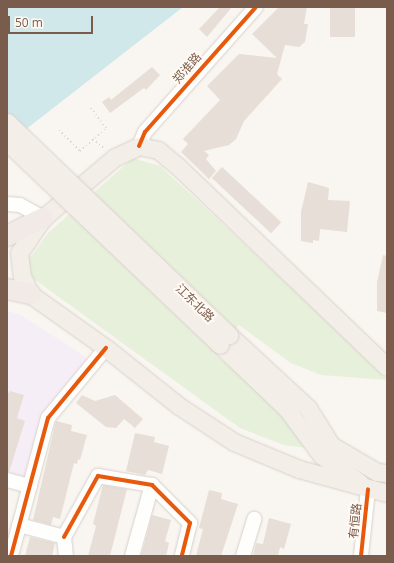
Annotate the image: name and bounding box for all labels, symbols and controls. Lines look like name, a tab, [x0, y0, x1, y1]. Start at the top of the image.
scale bar	[10, 8, 95, 34]
text: 50 m	[15, 14, 43, 31]
street label: 郑淮路	[170, 50, 204, 86]
street label: 江东北路	[173, 281, 217, 325]
street label: 有恒路	[346, 502, 364, 540]

